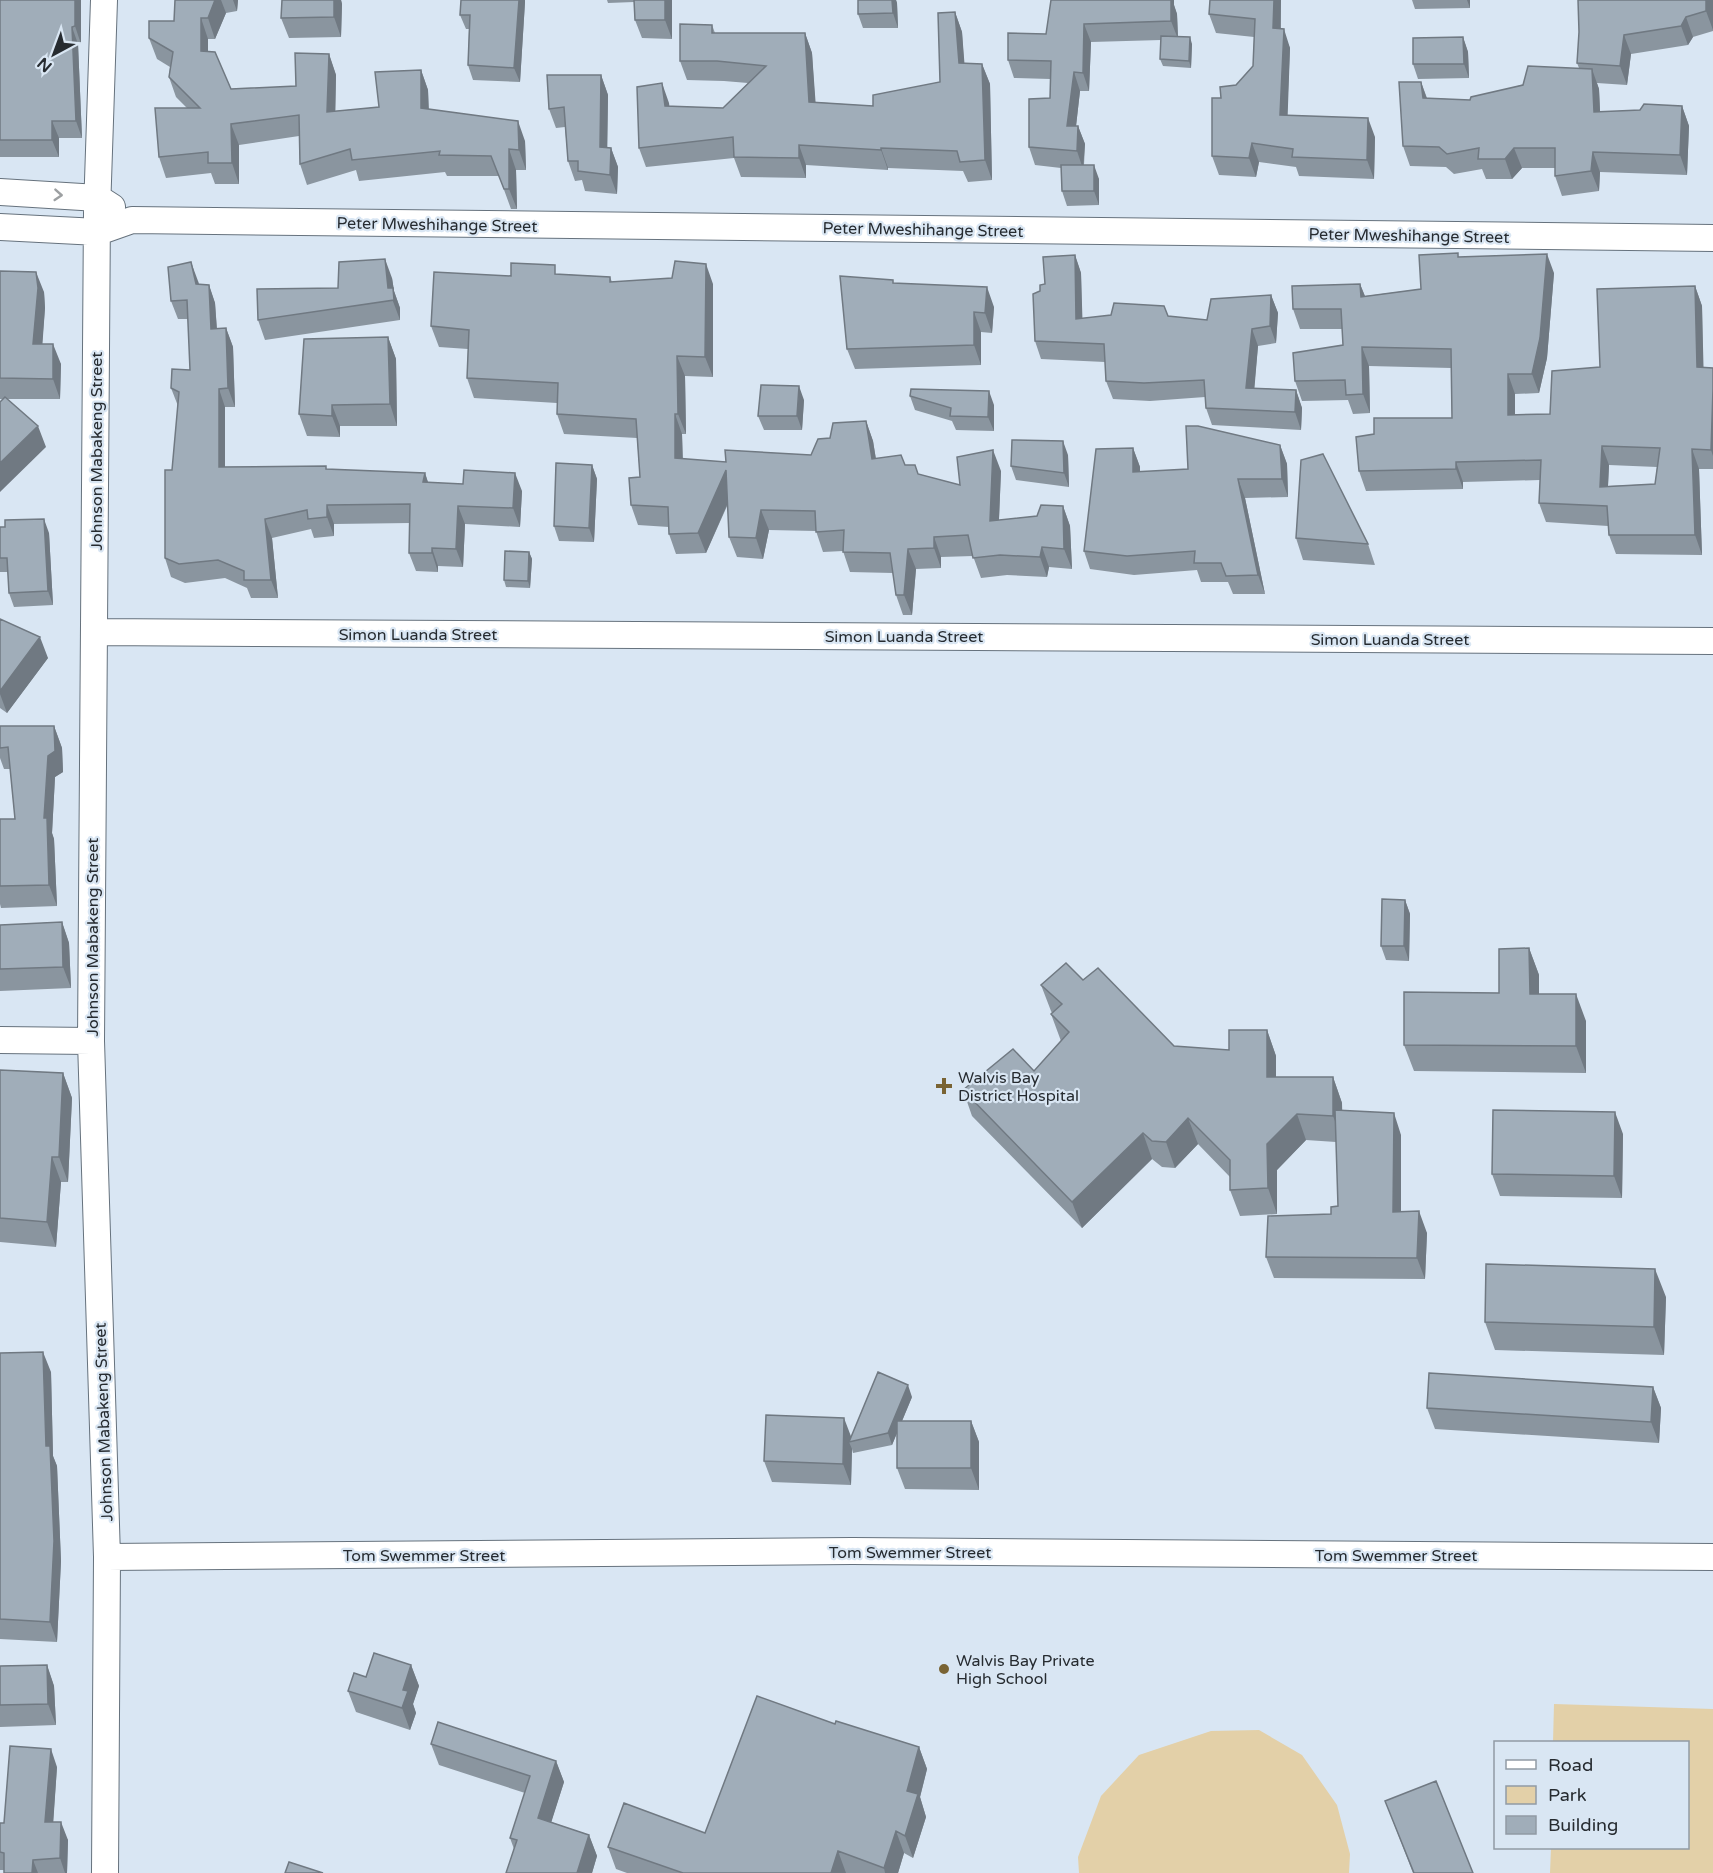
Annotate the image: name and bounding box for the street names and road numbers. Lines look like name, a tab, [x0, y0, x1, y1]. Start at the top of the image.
street label: Peter Mweshihange Street	[336, 213, 538, 237]
street label: Peter Mweshihange Street	[822, 218, 1024, 242]
street label: Peter Mweshihange Street	[1308, 224, 1510, 248]
street label: Johnson Mabakeng Street	[87, 352, 107, 550]
street label: Simon Luanda Street	[339, 625, 497, 645]
street label: Simon Luanda Street	[825, 627, 983, 647]
street label: Simon Luanda Street	[1311, 630, 1469, 650]
street label: Johnson Mabakeng Street	[83, 838, 103, 1036]
street label: Johnson Mabakeng Street	[91, 1322, 117, 1522]
street label: Tom Swemmer Street	[829, 1543, 991, 1563]
street label: Tom Swemmer Street	[343, 1546, 505, 1566]
street label: Tom Swemmer Street	[1315, 1546, 1477, 1566]

